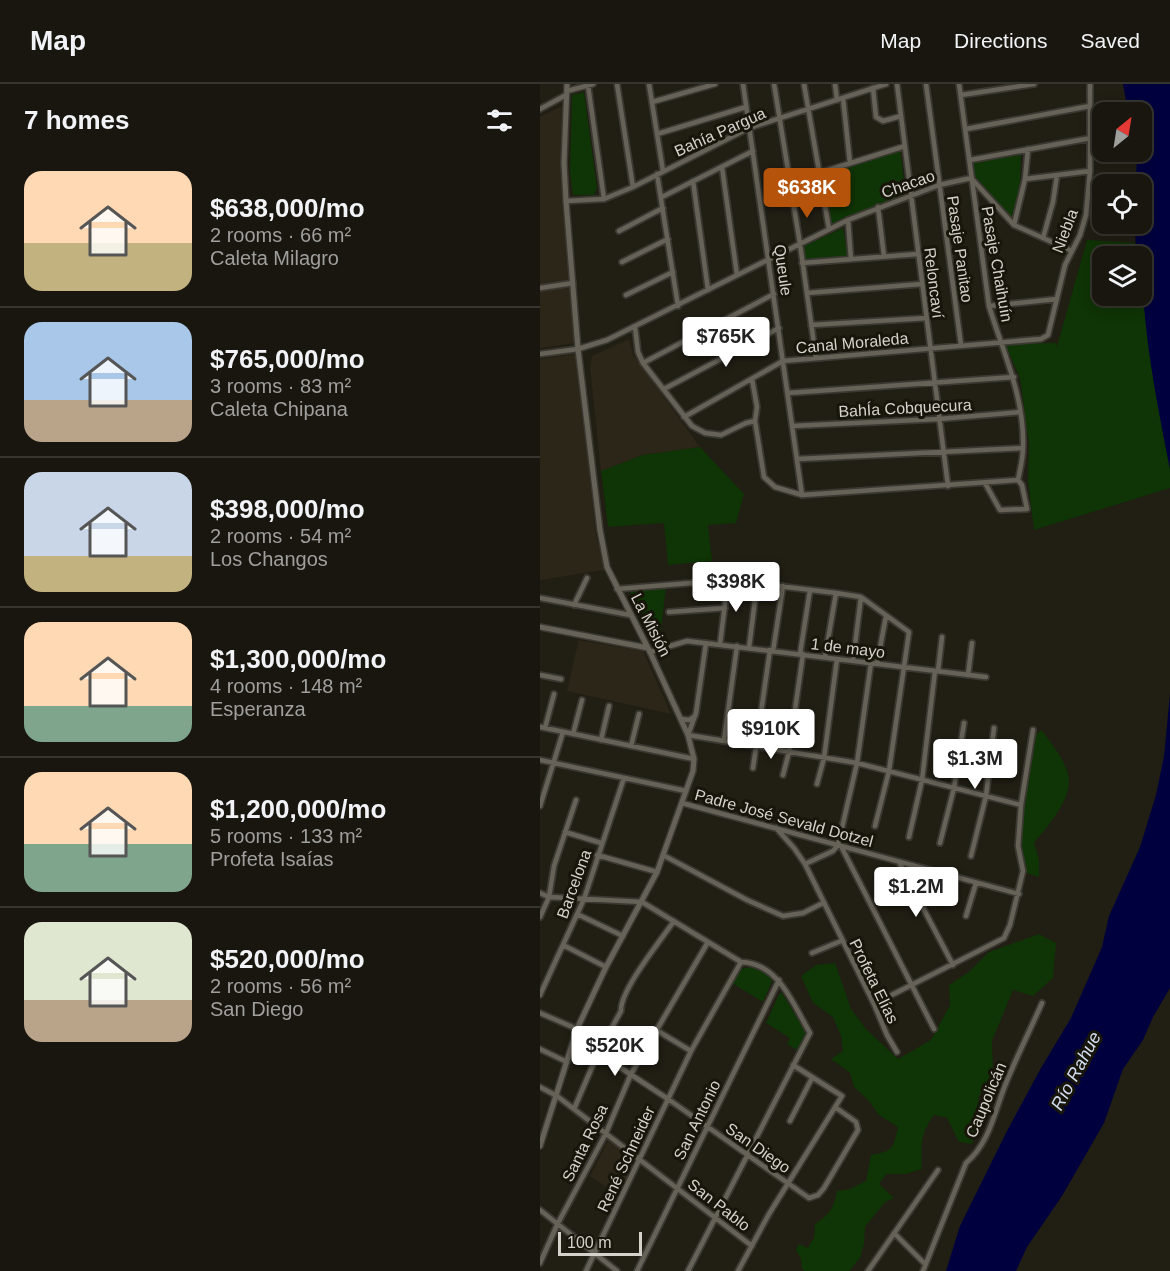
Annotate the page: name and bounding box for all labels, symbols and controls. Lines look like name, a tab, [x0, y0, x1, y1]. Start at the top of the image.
text: Map	[30, 25, 86, 56]
text: Map	[880, 29, 921, 52]
text: Directions	[954, 29, 1047, 52]
text: Saved	[1080, 29, 1140, 52]
north arrow	[1092, 102, 1152, 162]
map controls	[1092, 102, 1152, 306]
icon: filters	[483, 104, 516, 137]
street label: Bahía Pargua	[672, 104, 768, 160]
text: 7 homes	[24, 105, 130, 135]
street label: Chacao	[879, 167, 937, 201]
pin: $638K	[765, 168, 849, 219]
button: locate	[1092, 174, 1152, 234]
text: $638K	[778, 176, 836, 198]
text: $638,000/mo	[210, 193, 365, 223]
icon: home	[72, 195, 144, 267]
street label: Pasaje Panitao	[944, 195, 976, 304]
street label: Pasaje Chaihuín	[978, 205, 1016, 323]
street label: Niebla	[1049, 207, 1081, 255]
text: 2 rooms · 66 m²	[210, 224, 351, 246]
street label: Queule	[771, 243, 795, 297]
button: layers	[1092, 246, 1152, 306]
text: Caleta Milagro	[210, 247, 339, 269]
street label: Reloncaví	[921, 247, 947, 320]
pin: $765K	[684, 317, 768, 368]
text: $765K	[697, 325, 755, 347]
street label: Canal Moraleda	[795, 330, 909, 356]
text: $765,000/mo	[210, 344, 365, 374]
icon: home	[72, 346, 144, 418]
text: 3 rooms · 83 m²	[210, 375, 351, 397]
street label: BahÍa Cobquecura	[838, 395, 972, 420]
text: Caleta Chipana	[210, 398, 348, 420]
text: $398,000/mo	[210, 494, 365, 524]
icon: home	[72, 496, 144, 568]
text: 2 rooms · 54 m²	[210, 525, 351, 547]
text: Los Changos	[210, 548, 328, 570]
pin: $398K	[694, 562, 778, 613]
text: $398K	[707, 570, 765, 592]
street label: La Misión	[628, 591, 674, 659]
street label: 1 de mayo	[810, 635, 886, 661]
text: $1,300,000/mo	[210, 644, 386, 674]
icon: home	[72, 646, 144, 718]
text: 4 rooms · 148 m²	[210, 675, 362, 697]
text: Esperanza	[210, 698, 306, 720]
pin: $910K	[729, 709, 813, 760]
text: $910K	[742, 717, 800, 739]
pin: $1.3M	[933, 739, 1017, 790]
text: $1.3M	[947, 747, 1003, 769]
street label: Padre José Sevald Dotzel	[693, 786, 875, 850]
text: $1,200,000/mo	[210, 794, 386, 824]
icon: home	[72, 796, 144, 868]
text: 5 rooms · 133 m²	[210, 825, 362, 847]
street label: Barcelona	[554, 847, 594, 921]
text: Profeta Isaías	[210, 848, 333, 870]
pin: $1.2M	[874, 867, 958, 918]
text: $1.2M	[888, 875, 944, 897]
street label: Profeta Elías	[846, 936, 902, 1026]
text: $520,000/mo	[210, 944, 365, 974]
icon: home	[72, 946, 144, 1018]
text: 2 rooms · 56 m²	[210, 975, 351, 997]
text: San Diego	[210, 998, 303, 1020]
pin: $520K	[573, 1026, 657, 1077]
water label: Río Rahue	[1047, 1028, 1105, 1114]
text: $520K	[586, 1034, 644, 1056]
street label: Caupolicán	[963, 1060, 1009, 1140]
street label: San Antonio	[670, 1077, 724, 1163]
street label: Santa Rosa	[559, 1102, 611, 1184]
street label: René Schneider	[594, 1103, 658, 1215]
street label: San Diego	[723, 1120, 794, 1176]
street label: San Pablo	[685, 1176, 753, 1234]
scale bar	[558, 1229, 642, 1256]
text: 100 m	[567, 1234, 611, 1251]

